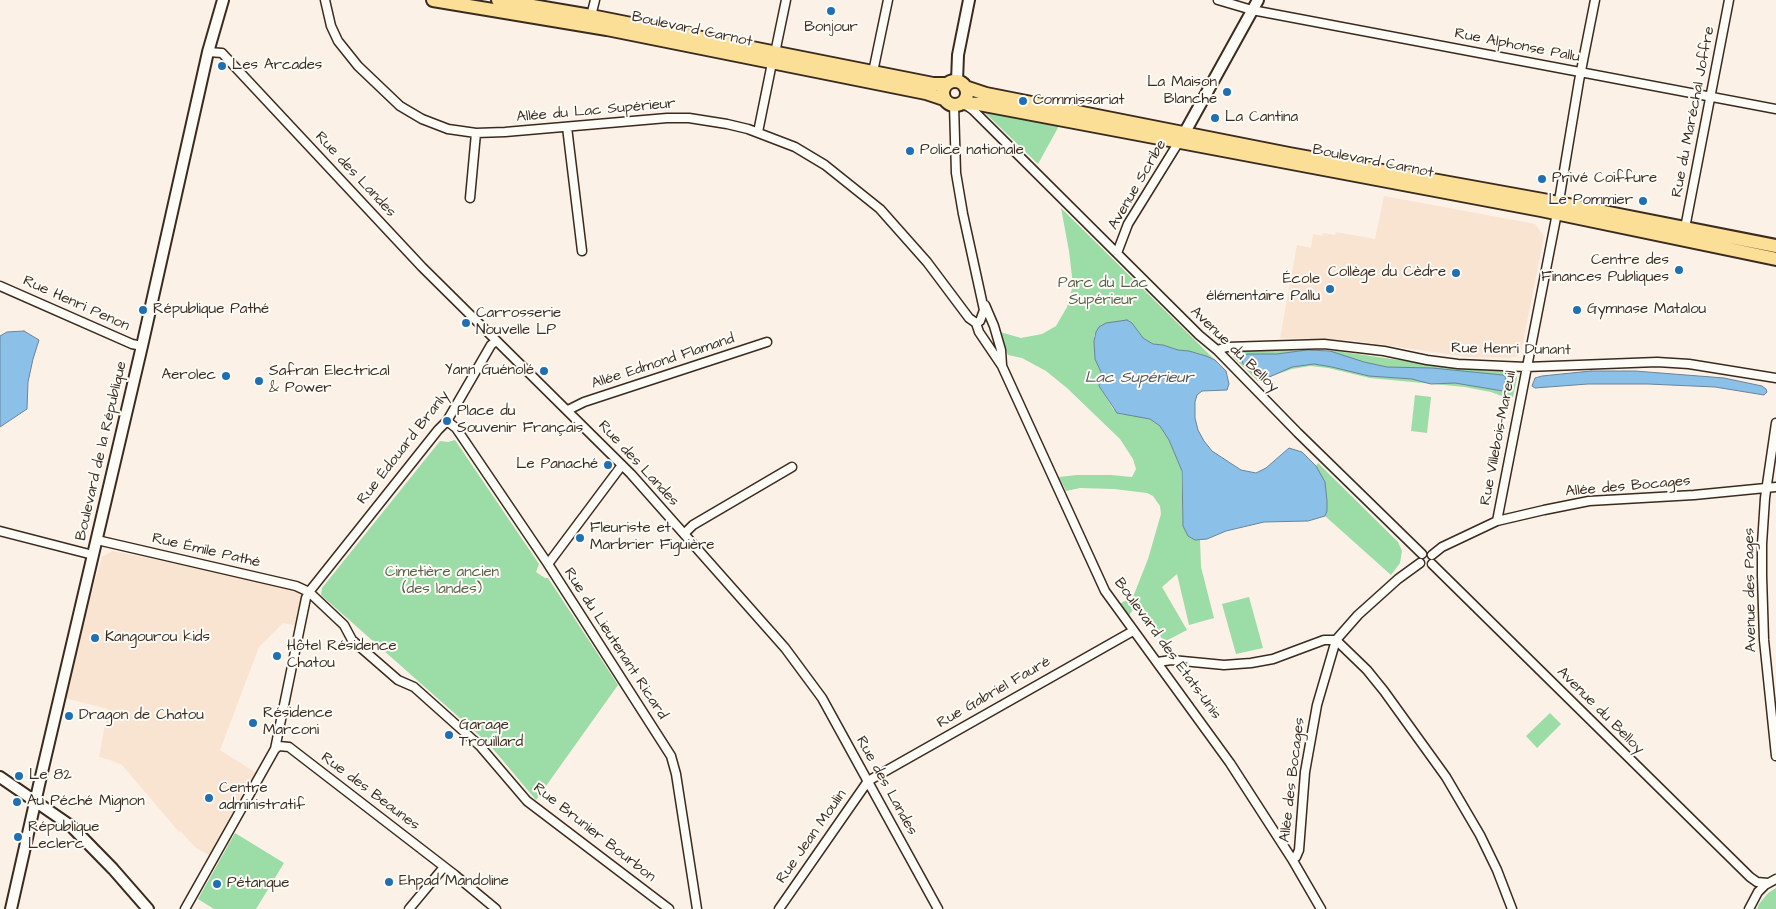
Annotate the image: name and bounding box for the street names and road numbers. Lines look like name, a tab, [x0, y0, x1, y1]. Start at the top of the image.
street label: Boulevard Carnot	[630, 8, 754, 52]
street label: Rue Alphonse Pallu	[1453, 25, 1581, 67]
street label: Rue du Maréchal Joffre	[1669, 25, 1719, 199]
street label: Allée du Lac Supérieur	[516, 95, 676, 127]
street label: Rue des Landes	[311, 128, 399, 222]
street label: Avenue Scribe	[1105, 137, 1171, 233]
street label: Boulevard Carnot	[1311, 141, 1435, 183]
street label: Rue Henri Penon	[20, 272, 132, 336]
street label: Avenue du Belloy	[1186, 303, 1282, 397]
street label: Allée Edmond Flamand	[589, 330, 737, 394]
street label: Rue Henri Dunant	[1451, 340, 1571, 360]
street label: Boulevard de la République	[73, 360, 131, 542]
street label: Rue Villebois-Mareuil	[1477, 369, 1521, 507]
street label: Rue Édouard Branly	[354, 388, 454, 508]
street label: Rue des Landes	[594, 417, 682, 511]
street label: Allée des Bocages	[1565, 473, 1691, 501]
street label: Avenue des Pages	[1741, 528, 1761, 652]
street label: Rue Émile Pathé	[150, 530, 262, 572]
street label: Rue du Lieutenant Ricard	[559, 565, 671, 723]
street label: Boulevard des États-Unis	[1110, 575, 1224, 723]
street label: Rue Gabriel Fauré	[934, 653, 1054, 733]
street label: Avenue du Belloy	[1553, 664, 1647, 758]
street label: Allée des Bocages	[1276, 717, 1310, 843]
street label: Rue des Landes	[851, 733, 921, 839]
street label: Rue des Beaunes	[317, 749, 423, 835]
street label: Rue Brunier Bourbon	[529, 780, 659, 886]
street label: Rue Jean Moulin	[773, 787, 851, 887]

